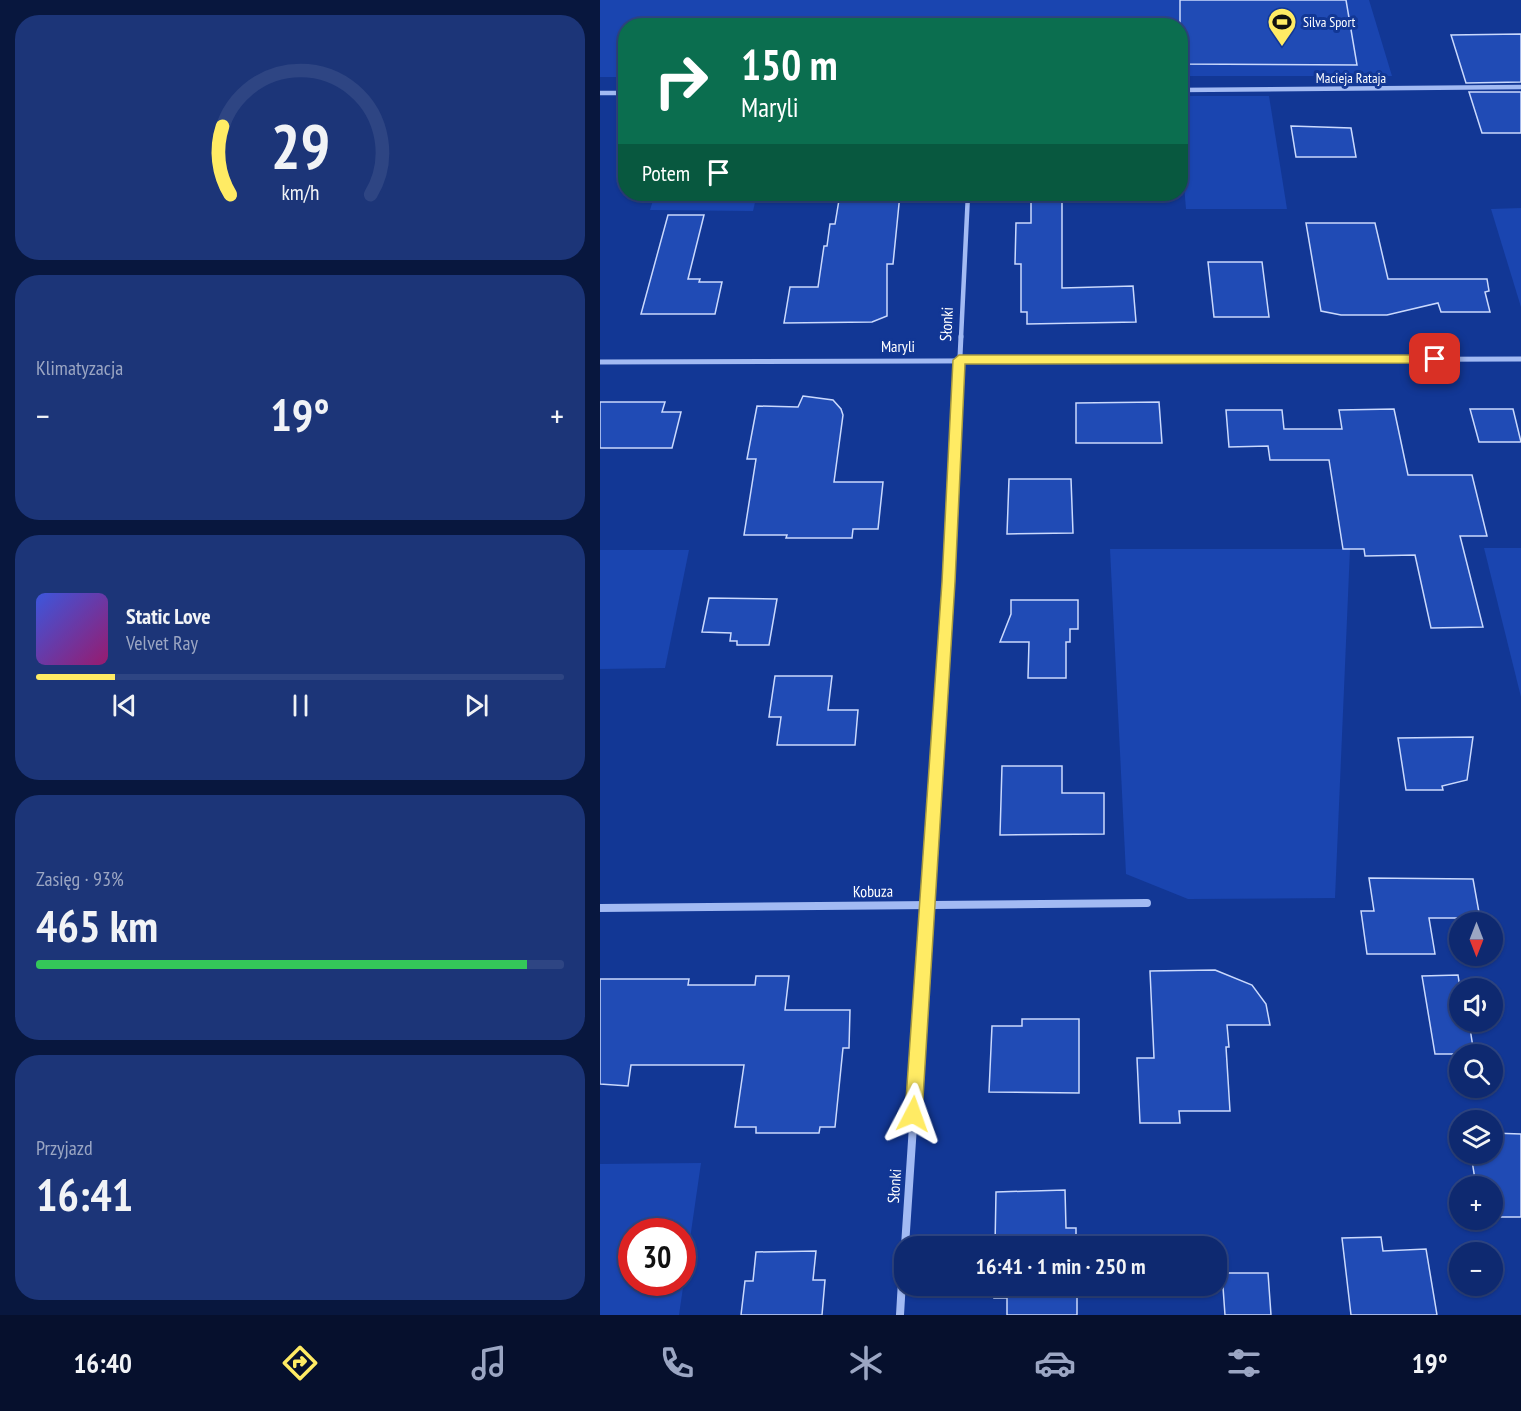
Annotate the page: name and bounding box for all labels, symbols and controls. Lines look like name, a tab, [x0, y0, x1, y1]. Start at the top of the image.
sports icon: Silva Sport	[1266, 6, 1298, 48]
place label: Silva Sport	[1303, 13, 1356, 31]
text: 150 m	[741, 37, 838, 92]
icon: right	[642, 42, 720, 120]
street label: Macieja Rataja	[1316, 69, 1386, 87]
text: Maryli	[741, 90, 799, 124]
text: 29	[270, 105, 330, 186]
icon: arrive	[702, 156, 735, 189]
text: Potem	[642, 159, 690, 187]
text: km/h	[281, 178, 319, 206]
street label: Słonki	[935, 306, 957, 342]
pin	[1409, 333, 1460, 384]
street label: Maryli	[881, 336, 915, 356]
icon: arrive	[1418, 342, 1451, 375]
text: Klimatyzacja	[36, 355, 123, 381]
text: 19°	[270, 385, 330, 443]
text: −	[36, 394, 50, 437]
text: +	[550, 394, 564, 437]
text: Static Love	[126, 602, 211, 630]
text: Velvet Ray	[126, 630, 198, 656]
icon: previous	[108, 689, 141, 722]
icon: pause	[284, 689, 317, 722]
icon: next	[460, 689, 493, 722]
text: Zasięg · 93%	[36, 866, 124, 892]
street label: Kobuza	[853, 881, 893, 901]
text: 465 km	[36, 896, 158, 954]
north arrow	[1449, 912, 1503, 966]
map controls	[1449, 912, 1503, 1296]
button: sound	[1449, 978, 1503, 1032]
button: search	[1449, 1044, 1503, 1098]
position arrow	[881, 1082, 945, 1146]
button: layers	[1449, 1110, 1503, 1164]
text: Przyjazd	[36, 1135, 93, 1161]
text: 16:41	[36, 1165, 133, 1223]
street label: Słonki	[883, 1168, 905, 1204]
button: +	[1449, 1176, 1503, 1230]
speed limit sign: 30	[618, 1218, 696, 1296]
button: −	[1449, 1242, 1503, 1296]
text: 16:41 · 1 min · 250 m	[975, 1252, 1146, 1280]
icon: directions	[279, 1342, 321, 1384]
icon: music	[468, 1342, 510, 1384]
icon: phone	[656, 1342, 698, 1384]
icon: climate	[845, 1342, 887, 1384]
icon: car	[1034, 1342, 1076, 1384]
icon: filters	[1223, 1342, 1265, 1384]
text: 16:40	[73, 1346, 132, 1380]
text: 19°	[1412, 1346, 1447, 1380]

